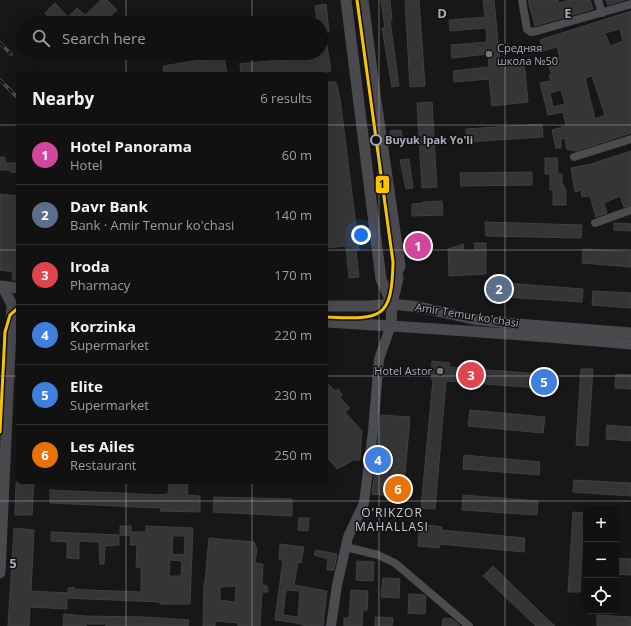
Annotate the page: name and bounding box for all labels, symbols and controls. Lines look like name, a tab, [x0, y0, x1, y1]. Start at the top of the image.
text: D	[437, 4, 447, 22]
text: E	[564, 4, 572, 22]
search box	[16, 16, 328, 60]
icon: search	[30, 27, 52, 49]
text: Search here	[62, 28, 146, 48]
place label: Средняя школа №50	[497, 40, 558, 68]
marker: Средняя школа №50	[484, 49, 494, 59]
text: Nearby	[32, 87, 94, 110]
text: 6 results	[260, 89, 312, 107]
place label: Buyuk Ipak Yo'li	[385, 132, 473, 147]
marker: Buyuk Ipak Yo'li	[370, 134, 382, 146]
text: Hotel Panorama	[70, 136, 192, 156]
text: 1	[41, 146, 49, 164]
text: 60 m	[282, 146, 312, 164]
text: Hotel	[70, 156, 103, 174]
line badge: 1	[375, 175, 390, 194]
text: 1	[379, 176, 385, 191]
text: Davr Bank	[70, 196, 148, 216]
text: 2	[41, 206, 49, 224]
text: 140 m	[274, 206, 312, 224]
text: Bank · Amir Temur ko'chasi	[70, 216, 234, 234]
your location	[351, 225, 371, 245]
pin: 1	[405, 231, 431, 261]
text: Iroda	[70, 256, 110, 276]
text: 3	[41, 266, 49, 284]
text: 170 m	[274, 266, 312, 284]
pin: 2	[486, 274, 512, 304]
text: Pharmacy	[70, 276, 130, 294]
street label: Amir Temur ko'chasi	[414, 299, 520, 330]
text: Korzinka	[70, 316, 136, 336]
text: 4	[41, 326, 49, 344]
text: 220 m	[274, 326, 312, 344]
text: Supermarket	[70, 336, 149, 354]
pin: 3	[458, 360, 484, 390]
place label: Hotel Astor	[374, 363, 432, 378]
marker: Hotel Astor	[435, 366, 445, 376]
pin: 5	[531, 367, 557, 397]
text: Elite	[70, 376, 103, 396]
text: 5	[41, 386, 49, 404]
text: 230 m	[274, 386, 312, 404]
text: Supermarket	[70, 396, 149, 414]
text: Les Ailes	[70, 436, 135, 456]
pin: 4	[365, 445, 391, 475]
text: 6	[41, 446, 49, 464]
text: 250 m	[274, 446, 312, 464]
text: Restaurant	[70, 456, 137, 474]
pin: 6	[385, 474, 411, 504]
district label: O'RIKZOR MAHALLASI	[355, 504, 429, 535]
map controls	[583, 506, 619, 614]
button: +	[583, 506, 619, 542]
button: −	[583, 542, 619, 578]
text: 5	[9, 554, 17, 572]
button: locate	[583, 578, 619, 614]

